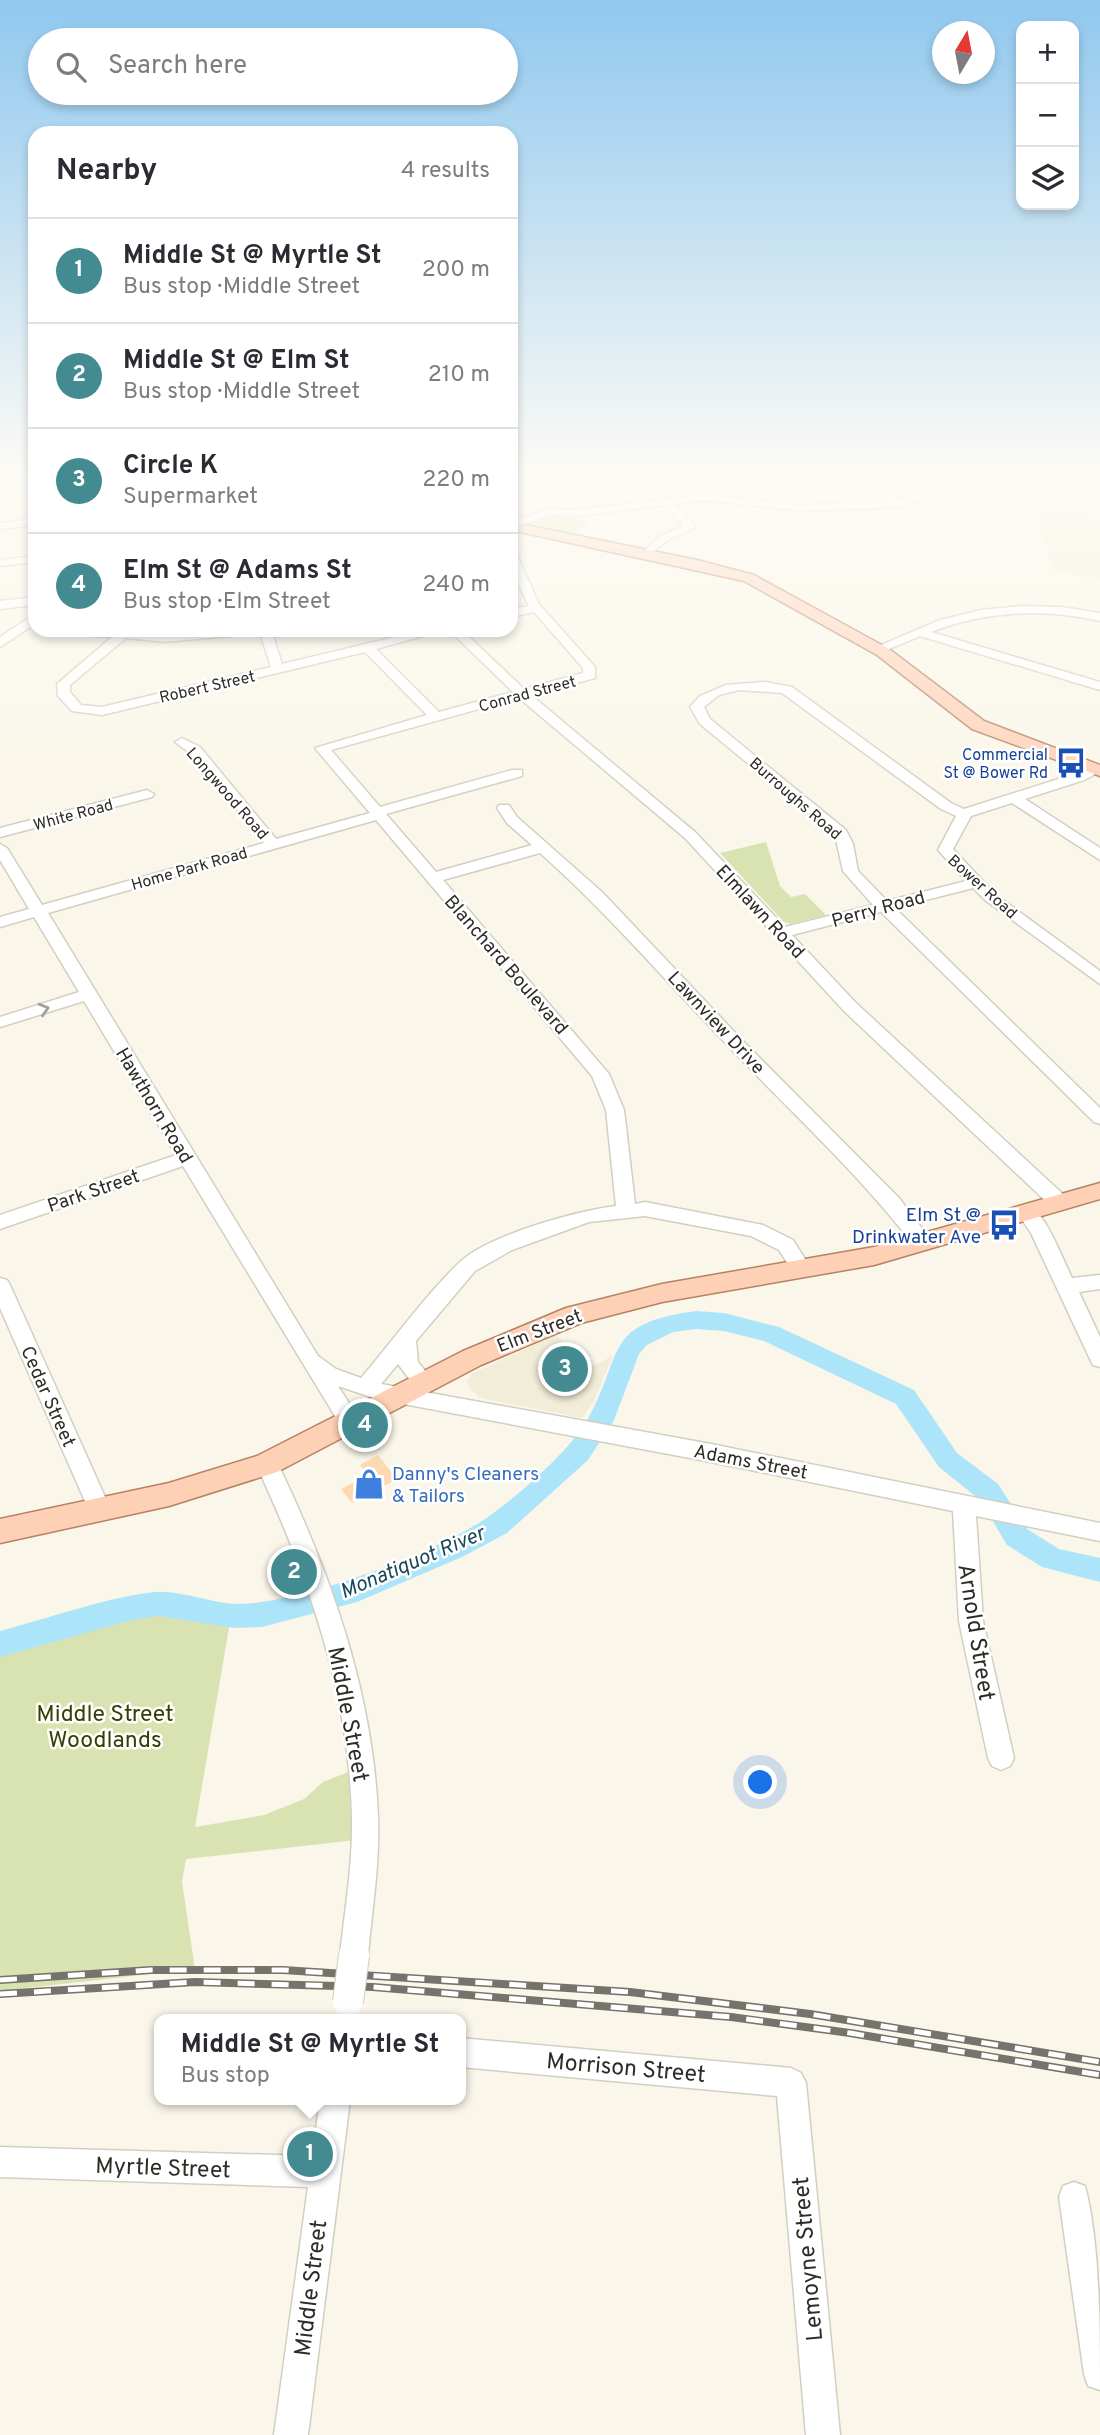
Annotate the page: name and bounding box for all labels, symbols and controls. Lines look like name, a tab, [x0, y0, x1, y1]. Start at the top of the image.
north arrow	[932, 21, 995, 84]
map controls	[1016, 21, 1079, 210]
button: +	[1016, 21, 1079, 84]
search box	[28, 28, 518, 105]
icon: search	[52, 48, 90, 86]
text: Search here	[108, 50, 247, 83]
button: −	[1016, 84, 1079, 147]
button: layers	[1016, 147, 1079, 210]
text: Nearby	[56, 153, 157, 190]
text: 4 results	[401, 157, 490, 186]
text: Middle St @ Myrtle St	[123, 240, 382, 273]
text: 1	[74, 256, 84, 285]
text: 200 m	[422, 256, 490, 285]
text: Bus stop · Middle Street	[123, 273, 360, 302]
text: Middle St @ Elm St	[123, 345, 350, 378]
text: 2	[72, 361, 86, 390]
text: 210 m	[428, 361, 490, 390]
text: Bus stop · Middle Street	[123, 378, 360, 407]
text: Circle K	[123, 450, 218, 483]
text: 3	[72, 466, 86, 495]
text: 220 m	[422, 466, 490, 495]
text: Supermarket	[123, 483, 258, 512]
text: Elm St @ Adams St	[123, 555, 352, 588]
text: 4	[72, 571, 86, 600]
text: 240 m	[422, 571, 490, 600]
text: Bus stop · Elm Street	[123, 588, 331, 617]
street label: Robert Street	[158, 667, 257, 709]
street label: Conrad Street	[477, 672, 578, 718]
street label: Longwood Road	[181, 744, 272, 844]
place label: Commercial St @ Bower Rd	[943, 746, 1048, 784]
bus stop icon: Commercial St @ Bower Rd	[1054, 746, 1088, 780]
street label: Burroughs Road	[744, 754, 845, 845]
street label: White Road	[31, 796, 116, 836]
street label: Home Park Road	[129, 844, 250, 896]
street label: Bower Road	[943, 851, 1020, 924]
street label: Elmlawn Road	[710, 860, 809, 964]
street label: Perry Road	[829, 886, 928, 934]
street label: Blanchard Boulevard	[438, 891, 573, 1040]
street label: Lawnview Drive	[662, 967, 769, 1080]
one-way arrow	[37, 1003, 50, 1017]
street label: Hawthorn Road	[109, 1044, 197, 1168]
street label: Park Street	[44, 1165, 143, 1219]
place label: Elm St @ Drinkwater Ave	[852, 1204, 981, 1250]
bus stop icon: Elm St @ Drinkwater Ave	[987, 1208, 1021, 1242]
street label: Elm Street	[494, 1305, 586, 1359]
street label: Cedar Street	[14, 1343, 80, 1451]
pin: 3	[542, 1343, 588, 1395]
pin: 4	[342, 1399, 388, 1451]
street label: Adams Street	[692, 1440, 810, 1486]
place label: Danny's Cleaners & Tailors	[392, 1463, 539, 1509]
shop icon: Danny's Cleaners & Tailors	[352, 1467, 386, 1501]
water label: Monatiquot River	[336, 1520, 491, 1606]
pin: 2	[271, 1546, 317, 1598]
street label: Arnold Street	[949, 1562, 1000, 1703]
street label: Middle Street	[319, 1644, 374, 1785]
park label: Middle Street Woodlands	[36, 1701, 174, 1756]
your location	[743, 1765, 777, 1799]
popup	[154, 2014, 466, 2105]
text: Middle St @ Myrtle St	[181, 2029, 439, 2062]
street label: Morrison Street	[545, 2048, 707, 2091]
text: Bus stop	[181, 2062, 270, 2091]
pin: 1	[287, 2128, 333, 2180]
street label: Myrtle Street	[95, 2153, 231, 2186]
street label: Lemoyne Street	[788, 2175, 831, 2342]
street label: Middle Street	[290, 2218, 335, 2358]

